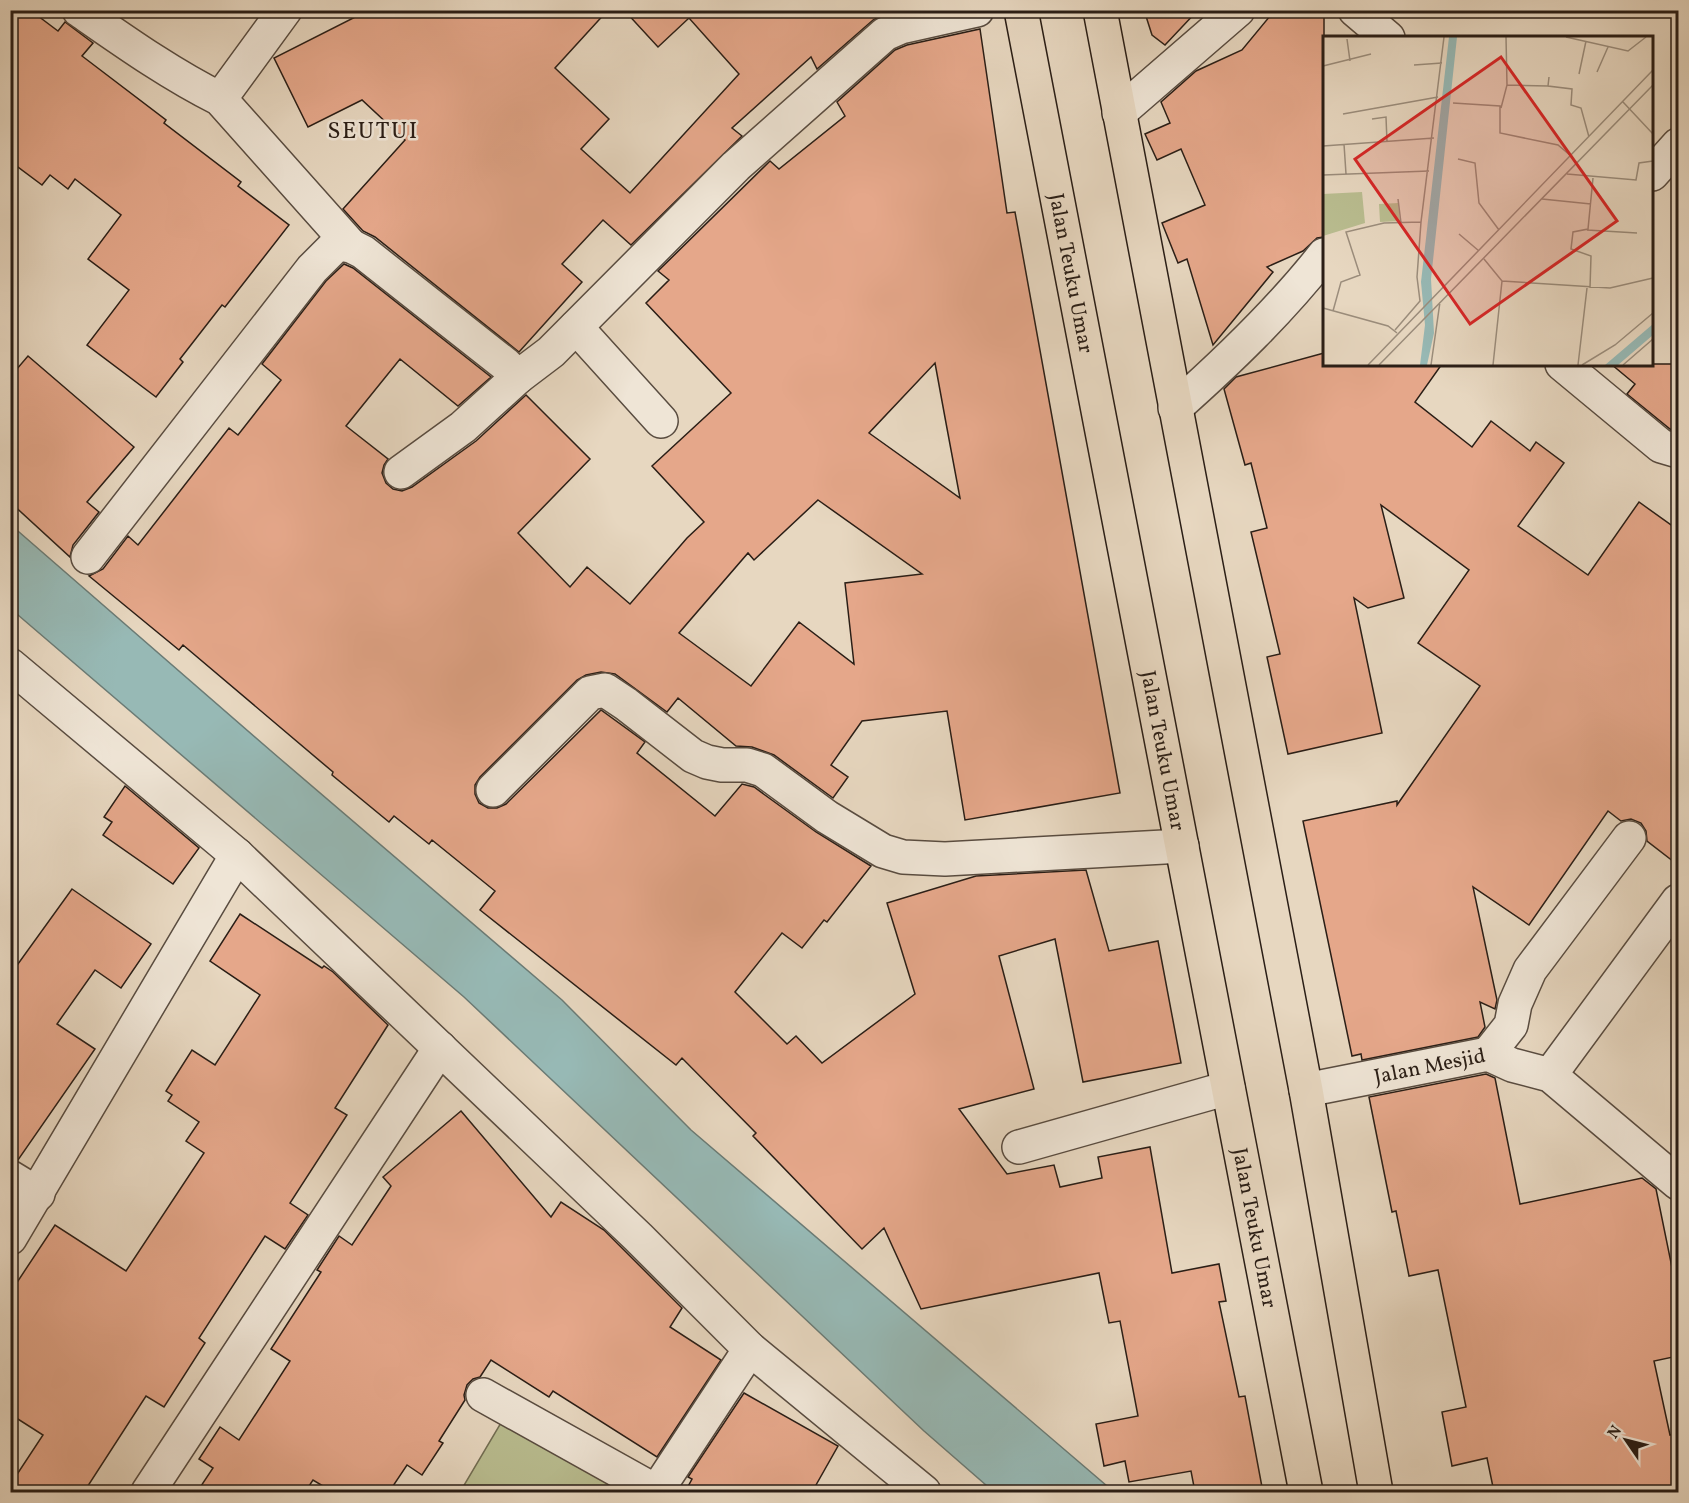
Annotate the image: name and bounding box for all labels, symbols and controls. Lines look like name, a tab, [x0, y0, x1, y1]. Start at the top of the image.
inset map	[1323, 36, 1653, 366]
district label: SEUTUI	[327, 115, 419, 149]
street label: Jalan Teuku Umar	[1041, 191, 1100, 356]
street label: Jalan Teuku Umar	[1132, 668, 1192, 833]
street label: Jalan Mesjid	[1372, 1042, 1488, 1092]
street label: Jalan Teuku Umar	[1224, 1145, 1283, 1311]
north arrow	[1596, 1410, 1656, 1470]
text: N	[1603, 1421, 1628, 1444]

